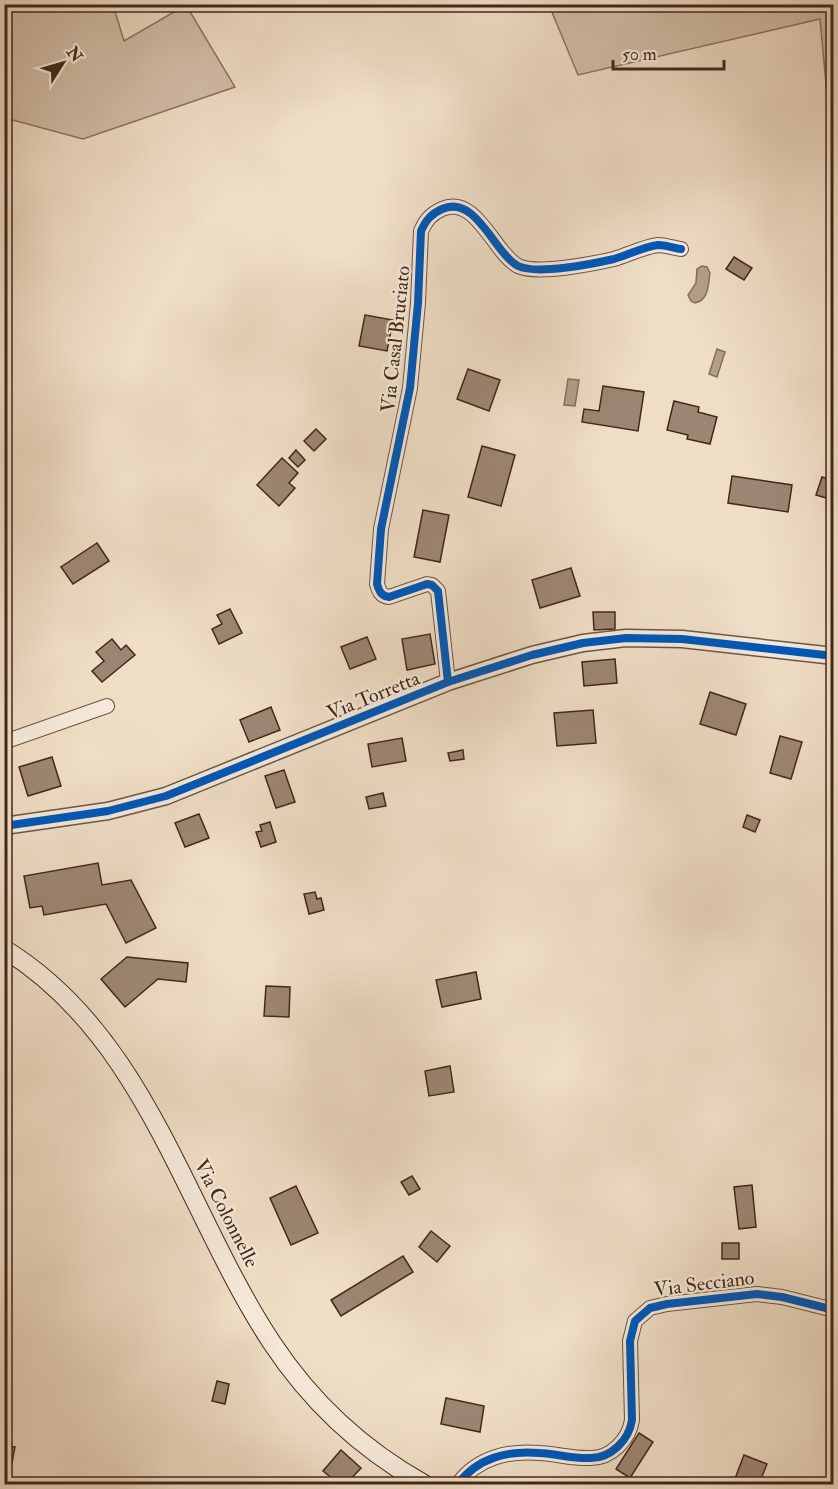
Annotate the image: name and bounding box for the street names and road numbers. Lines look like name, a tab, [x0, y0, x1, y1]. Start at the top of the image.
street label: Via Casal Bruciato	[375, 264, 416, 414]
street label: Via Torretta	[323, 665, 424, 725]
street label: Via Colonnelle	[189, 1155, 265, 1272]
street label: Via Secciano	[653, 1265, 756, 1302]

